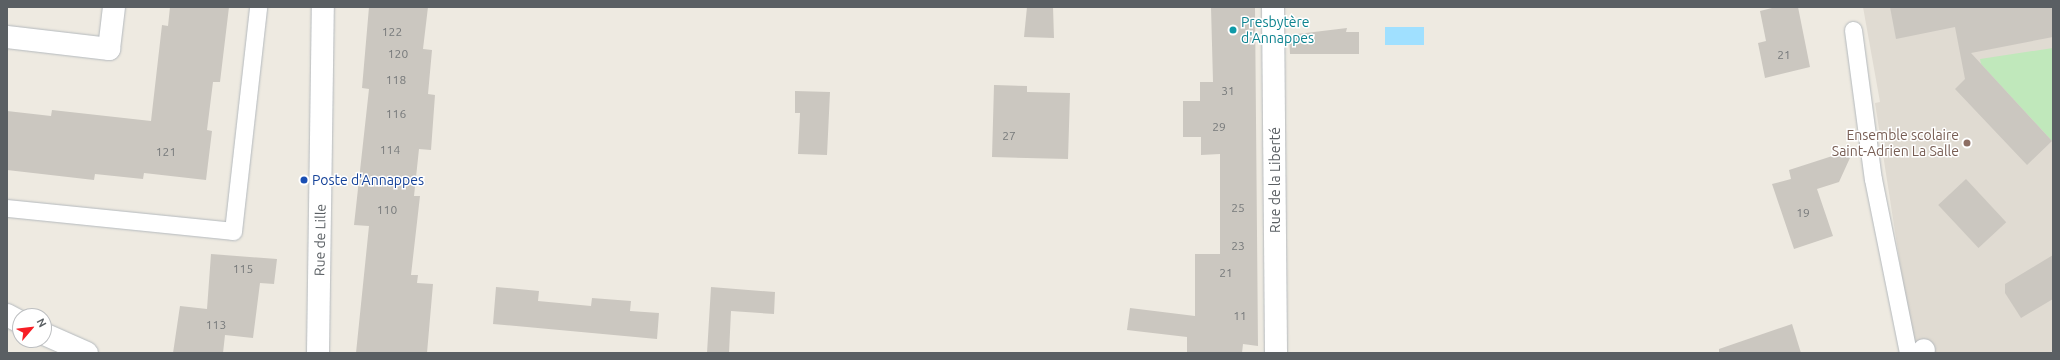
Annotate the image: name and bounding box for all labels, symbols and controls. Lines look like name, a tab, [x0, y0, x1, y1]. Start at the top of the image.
place label: Presbytère d'Annappes	[1241, 14, 1314, 46]
house number: 122	[382, 25, 402, 39]
marker: Presbytère d'Annappes	[1228, 25, 1238, 35]
house number: 120	[388, 47, 408, 61]
house number: 21	[1777, 48, 1791, 62]
house number: 118	[386, 73, 406, 87]
house number: 31	[1221, 84, 1235, 98]
house number: 116	[386, 107, 406, 121]
house number: 29	[1212, 120, 1226, 134]
street label: Rue de la Liberté	[1267, 127, 1283, 233]
place label: Ensemble scolaire Saint-Adrien La Salle	[1832, 127, 1959, 160]
house number: 27	[1002, 129, 1016, 143]
marker: Ensemble scolaire Saint-Adrien La Salle	[1962, 138, 1972, 148]
house number: 114	[380, 143, 400, 157]
house number: 121	[156, 145, 176, 159]
place label: Poste d'Annappes	[312, 172, 424, 188]
marker: Poste d'Annappes	[299, 175, 309, 185]
house number: 25	[1231, 201, 1245, 215]
house number: 110	[377, 203, 397, 217]
street label: Rue de Lille	[311, 204, 329, 276]
house number: 19	[1796, 206, 1810, 220]
house number: 23	[1231, 239, 1245, 253]
house number: 115	[233, 262, 253, 276]
house number: 21	[1219, 266, 1233, 280]
north arrow	[12, 308, 52, 348]
house number: 11	[1233, 309, 1247, 323]
text: N	[34, 316, 49, 329]
house number: 113	[206, 318, 226, 332]

